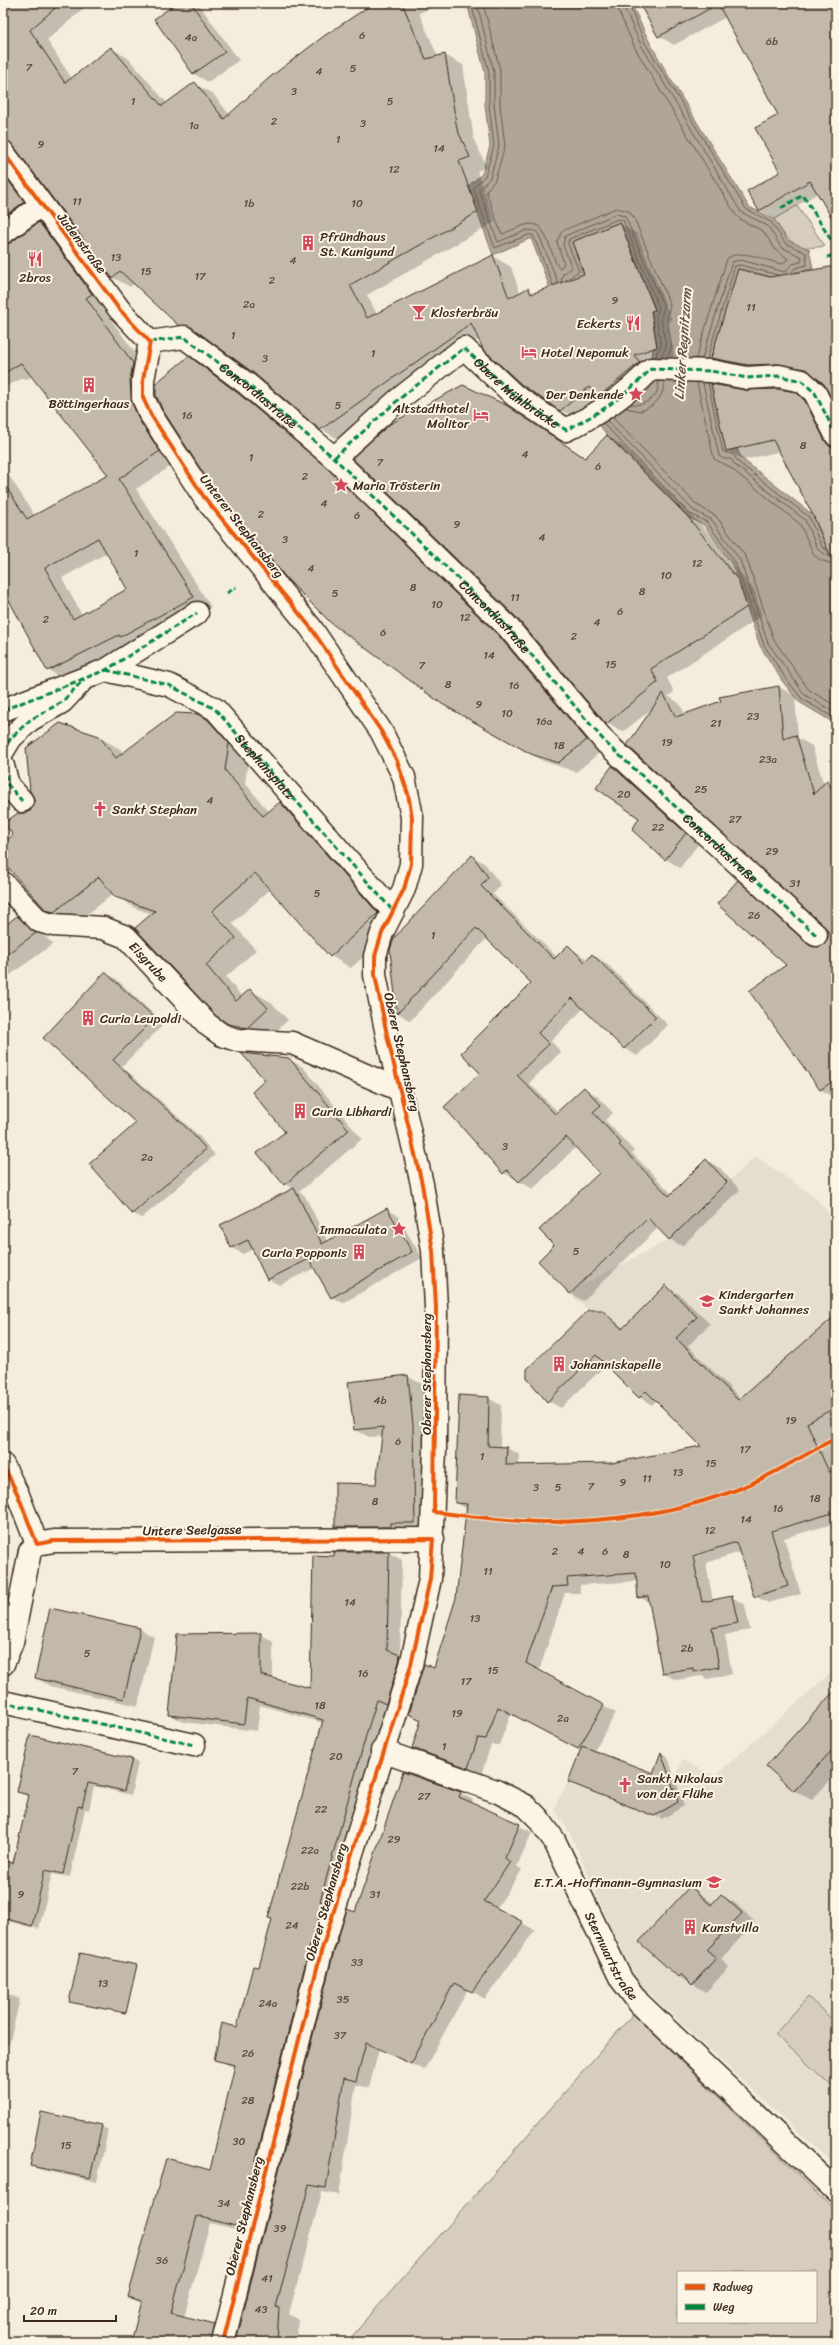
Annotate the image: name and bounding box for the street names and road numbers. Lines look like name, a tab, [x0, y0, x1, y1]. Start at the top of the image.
street label: Judenstraße	[51, 206, 113, 279]
street label: Obere Mühlbrücke	[469, 351, 565, 435]
street label: Concordiastraße	[215, 356, 303, 434]
street label: Unterer Stephansberg	[194, 469, 290, 583]
street label: Concordiastraße	[454, 574, 537, 658]
street label: Stephansplatz	[229, 728, 302, 806]
street label: Concordiastraße	[678, 807, 764, 889]
street label: Eisgrube	[124, 936, 174, 987]
street label: Oberer Stephansberg	[377, 990, 427, 1114]
street label: Oberer Stephansberg	[415, 1313, 438, 1435]
street label: Untere Seelgasse	[142, 1518, 242, 1542]
street label: Oberer Stephansberg	[298, 1840, 354, 1964]
street label: Sternwartstraße	[579, 1907, 645, 2006]
street label: Oberer Stephansberg	[218, 2154, 270, 2278]

